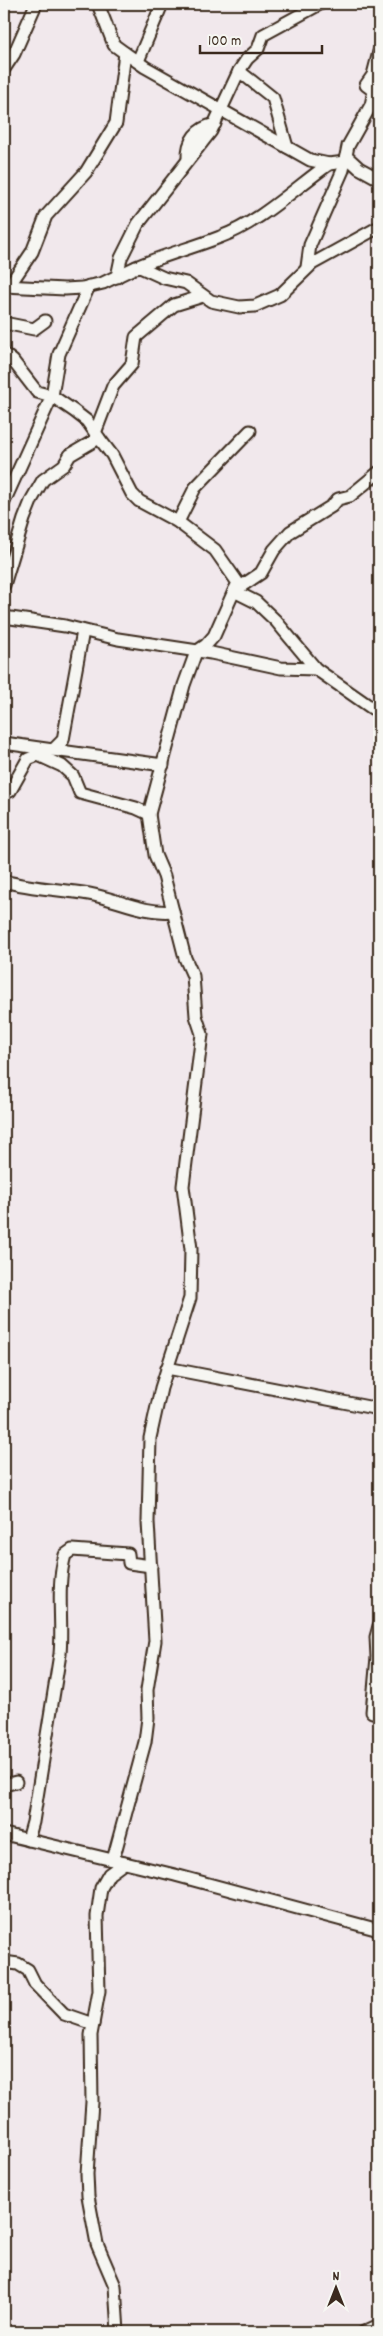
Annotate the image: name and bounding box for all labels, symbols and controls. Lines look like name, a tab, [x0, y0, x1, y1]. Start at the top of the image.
scale bar	[200, 22, 323, 54]
text: 100 m	[208, 31, 241, 53]
north arrow	[310, 2264, 360, 2314]
text: N	[333, 2267, 340, 2287]

